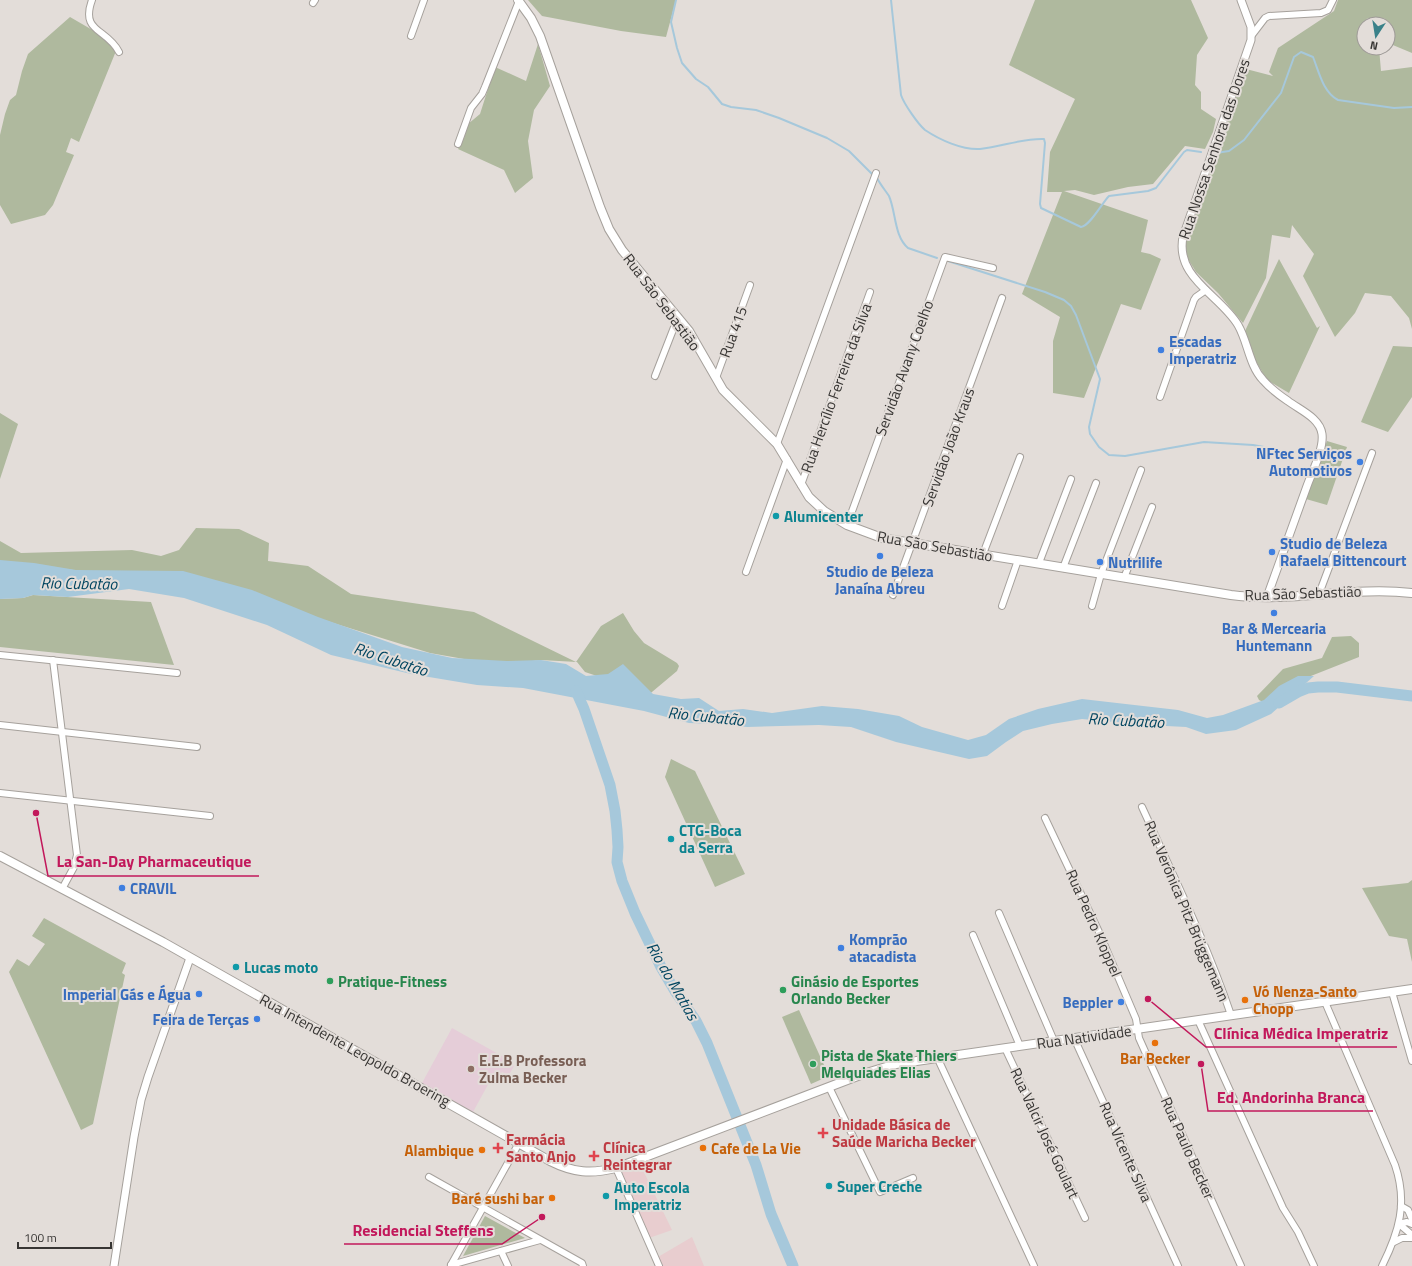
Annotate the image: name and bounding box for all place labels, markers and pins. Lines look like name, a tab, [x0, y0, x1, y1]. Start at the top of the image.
place label: Escadas Imperatriz	[1169, 330, 1237, 370]
marker: Escadas Imperatriz	[1156, 345, 1166, 355]
place label: NFtec Serviços Automotivos	[1256, 442, 1352, 482]
marker: NFtec Serviços Automotivos	[1355, 457, 1365, 467]
place label: Alumicenter	[784, 505, 864, 528]
marker: Alumicenter	[771, 511, 781, 521]
place label: Studio de Beleza Rafaela Bittencourt	[1280, 532, 1407, 572]
marker: Studio de Beleza Rafaela Bittencourt	[1267, 547, 1277, 557]
marker: Studio de Beleza Janaína Abreu	[875, 551, 885, 561]
place label: Nutrilife	[1108, 551, 1163, 574]
marker: Nutrilife	[1095, 557, 1105, 567]
place label: Studio de Beleza Janaína Abreu	[826, 560, 934, 600]
marker: Bar & Mercearia Huntemann	[1269, 608, 1279, 618]
place label: Bar & Mercearia Huntemann	[1222, 617, 1327, 657]
place label: CTG-Boca da Serra	[679, 819, 742, 859]
marker: CTG-Boca da Serra	[666, 834, 676, 844]
callout: La San-Day Pharmaceutique	[48, 848, 259, 876]
place label: CRAVIL	[130, 877, 176, 900]
marker: CRAVIL	[117, 883, 127, 893]
place label: Komprão atacadista	[849, 928, 917, 968]
marker: Komprão atacadista	[836, 943, 846, 953]
place label: Lucas moto	[244, 956, 318, 979]
marker: Lucas moto	[231, 962, 241, 972]
place label: Pratique-Fitness	[338, 970, 447, 993]
place label: Ginásio de Esportes Orlando Becker	[791, 970, 919, 1010]
marker: Pratique-Fitness	[325, 976, 335, 986]
place label: Vó Nenza-Santo Chopp	[1253, 980, 1357, 1020]
place label: Imperial Gás e Água	[63, 983, 191, 1006]
marker: Ginásio de Esportes Orlando Becker	[778, 985, 788, 995]
marker: Imperial Gás e Água	[194, 989, 204, 999]
place label: Beppler	[1063, 991, 1113, 1014]
marker: Vó Nenza-Santo Chopp	[1240, 995, 1250, 1005]
marker: Beppler	[1116, 997, 1126, 1007]
place label: Feira de Terças	[153, 1008, 249, 1031]
marker: Feira de Terças	[252, 1014, 262, 1024]
callout: Clínica Médica Imperatriz	[1206, 1019, 1397, 1047]
marker: Bar Becker	[1150, 1038, 1160, 1048]
place label: Pista de Skate Thiers Melquiades Elias	[821, 1044, 957, 1084]
place label: Bar Becker	[1120, 1047, 1190, 1070]
place label: E.E.B Professora Zulma Becker	[479, 1049, 587, 1089]
marker: Pista de Skate Thiers Melquiades Elias	[808, 1059, 818, 1069]
marker: E.E.B Professora Zulma Becker	[466, 1064, 476, 1074]
callout: Ed. Andorinha Branca	[1208, 1083, 1373, 1111]
place label: Unidade Básica de Saúde Maricha Becker	[832, 1113, 976, 1153]
marker: Unidade Básica de Saúde Maricha Becker	[817, 1127, 829, 1139]
place label: Farmácia Santo Anjo	[506, 1128, 576, 1168]
place label: Clínica Reintegrar	[603, 1136, 672, 1176]
place label: Cafe de La Vie	[711, 1137, 801, 1160]
place label: Alambique	[405, 1139, 474, 1162]
marker: Farmácia Santo Anjo	[493, 1143, 503, 1153]
marker: Cafe de La Vie	[698, 1143, 708, 1153]
marker: Alambique	[477, 1145, 487, 1155]
marker: Clínica Reintegrar	[588, 1150, 600, 1162]
place label: Super Creche	[837, 1175, 923, 1198]
place label: Auto Escola Imperatriz	[614, 1176, 690, 1216]
marker: Super Creche	[824, 1181, 834, 1191]
place label: Baré sushi bar	[451, 1187, 544, 1210]
marker: Auto Escola Imperatriz	[601, 1191, 611, 1201]
marker: Baré sushi bar	[547, 1193, 557, 1203]
callout: Residencial Steffens	[344, 1216, 502, 1244]

